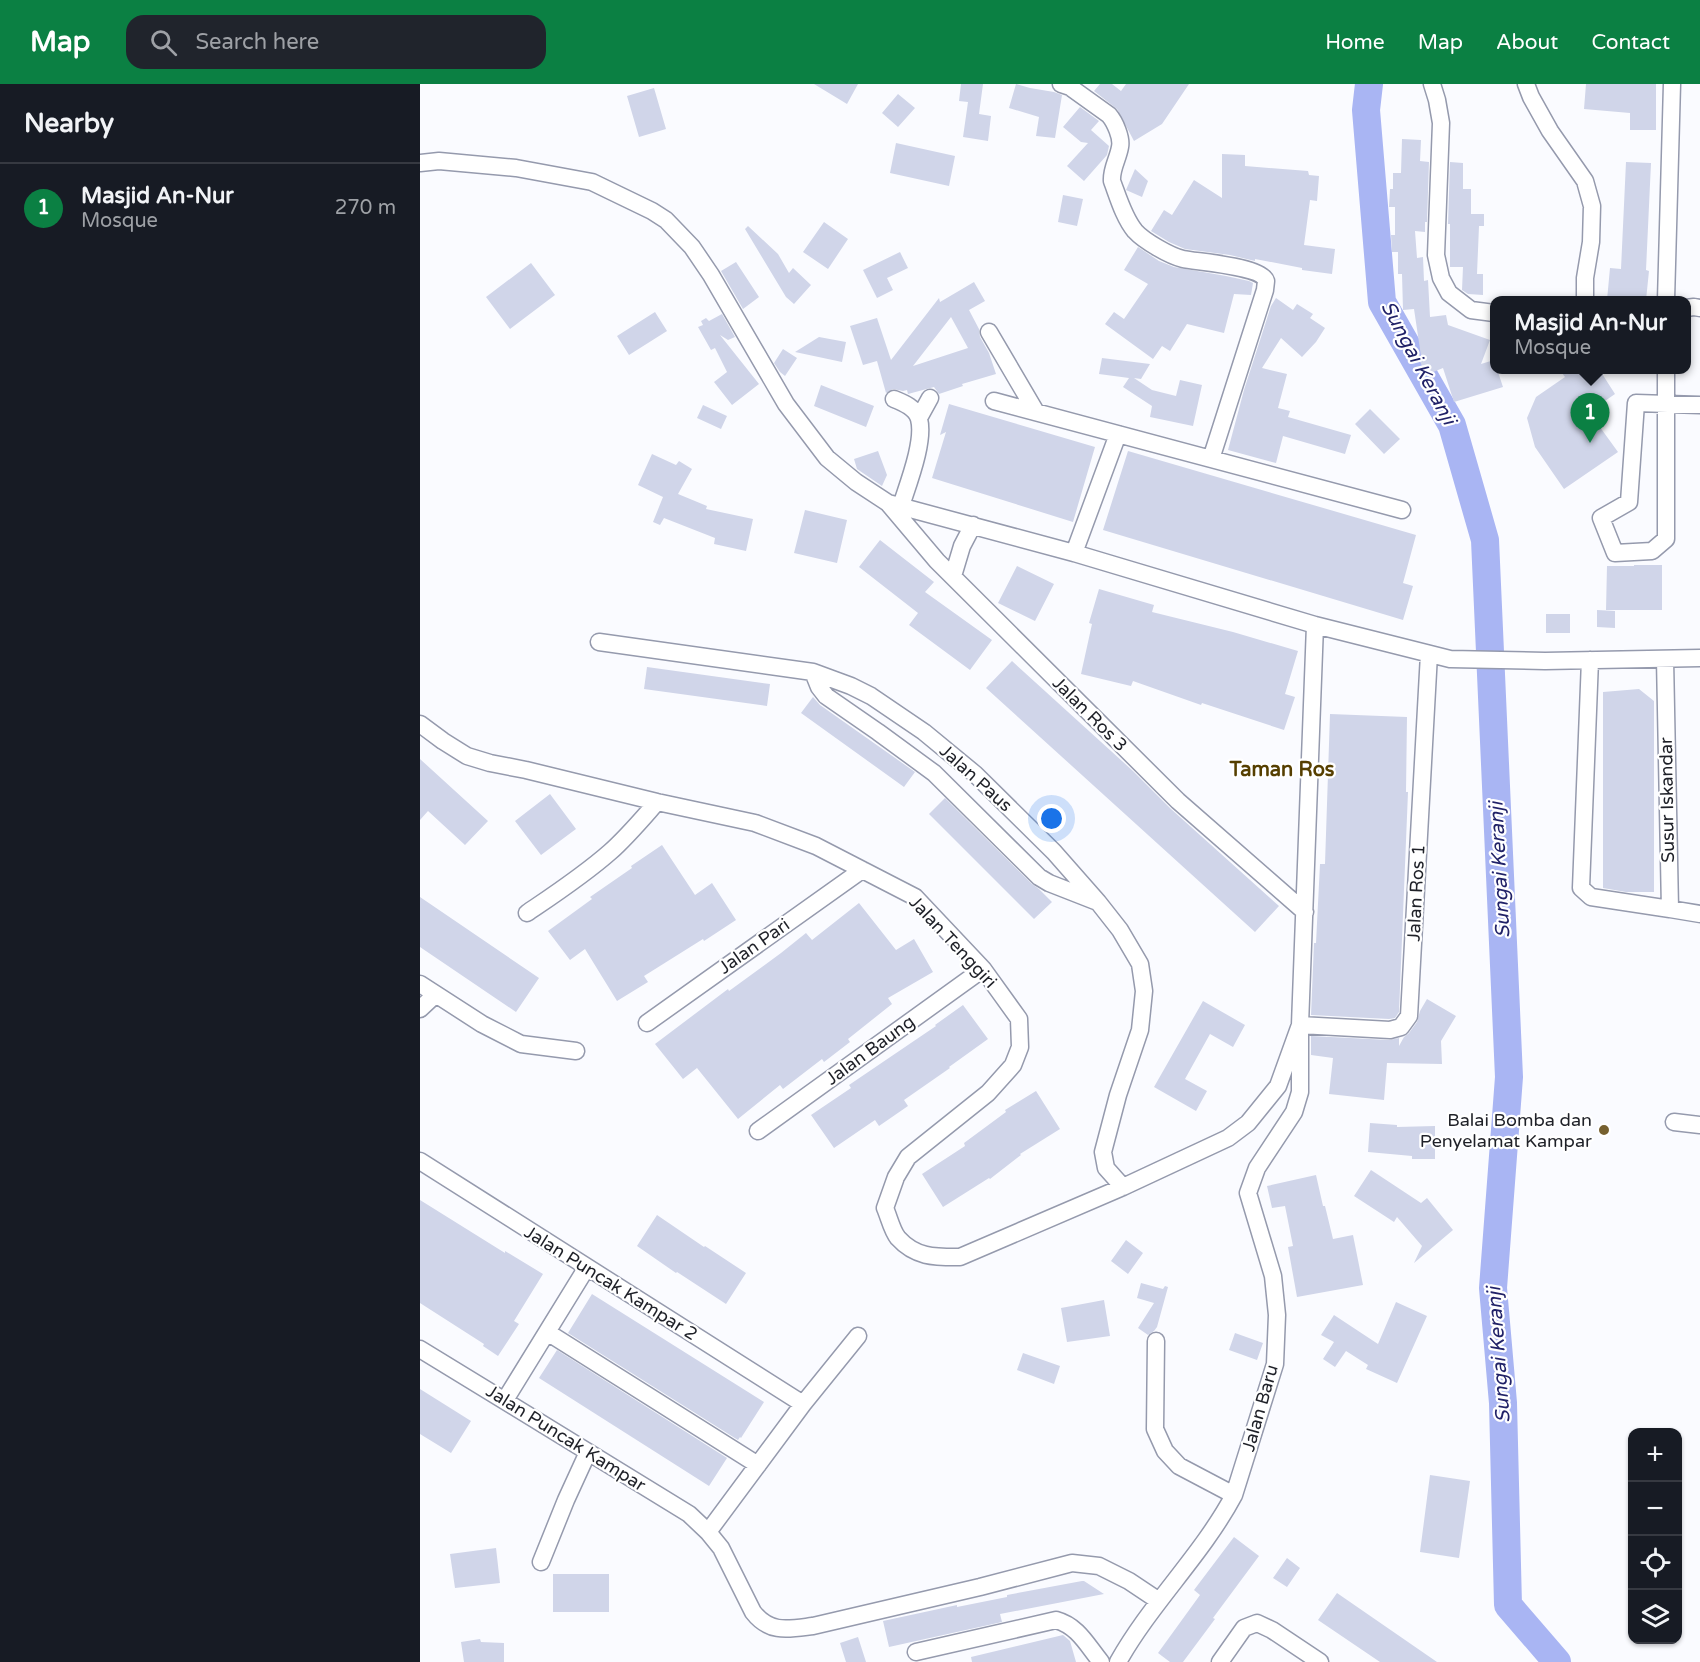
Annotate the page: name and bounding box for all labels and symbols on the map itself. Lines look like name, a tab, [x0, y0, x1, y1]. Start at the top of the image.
water label: Sungai Keranji	[1375, 297, 1462, 432]
pin: 1	[1570, 394, 1610, 443]
street label: Jalan Ros 3	[1048, 672, 1132, 756]
street label: Susur Iskandar	[1655, 737, 1679, 863]
street label: Jalan Paus	[935, 740, 1017, 816]
district label: Taman Ros	[1229, 758, 1335, 782]
water label: Sungai Keranji	[1484, 798, 1516, 939]
your location	[1037, 804, 1066, 833]
street label: Jalan Ros 1	[1402, 844, 1430, 942]
street label: Jalan Tenggiri	[905, 891, 1001, 993]
street label: Jalan Pari	[714, 914, 794, 978]
street label: Jalan Baung	[821, 1010, 919, 1090]
place label: Balai Bomba dan Penyelamat Kampar	[1420, 1109, 1592, 1152]
marker: Balai Bomba dan Penyelamat Kampar	[1597, 1123, 1611, 1137]
street label: Jalan Puncak Kampar 2	[520, 1221, 702, 1345]
water label: Sungai Keranji	[1482, 1283, 1516, 1424]
street label: Jalan Baru	[1237, 1362, 1283, 1454]
street label: Jalan Puncak Kampar	[482, 1380, 650, 1496]

